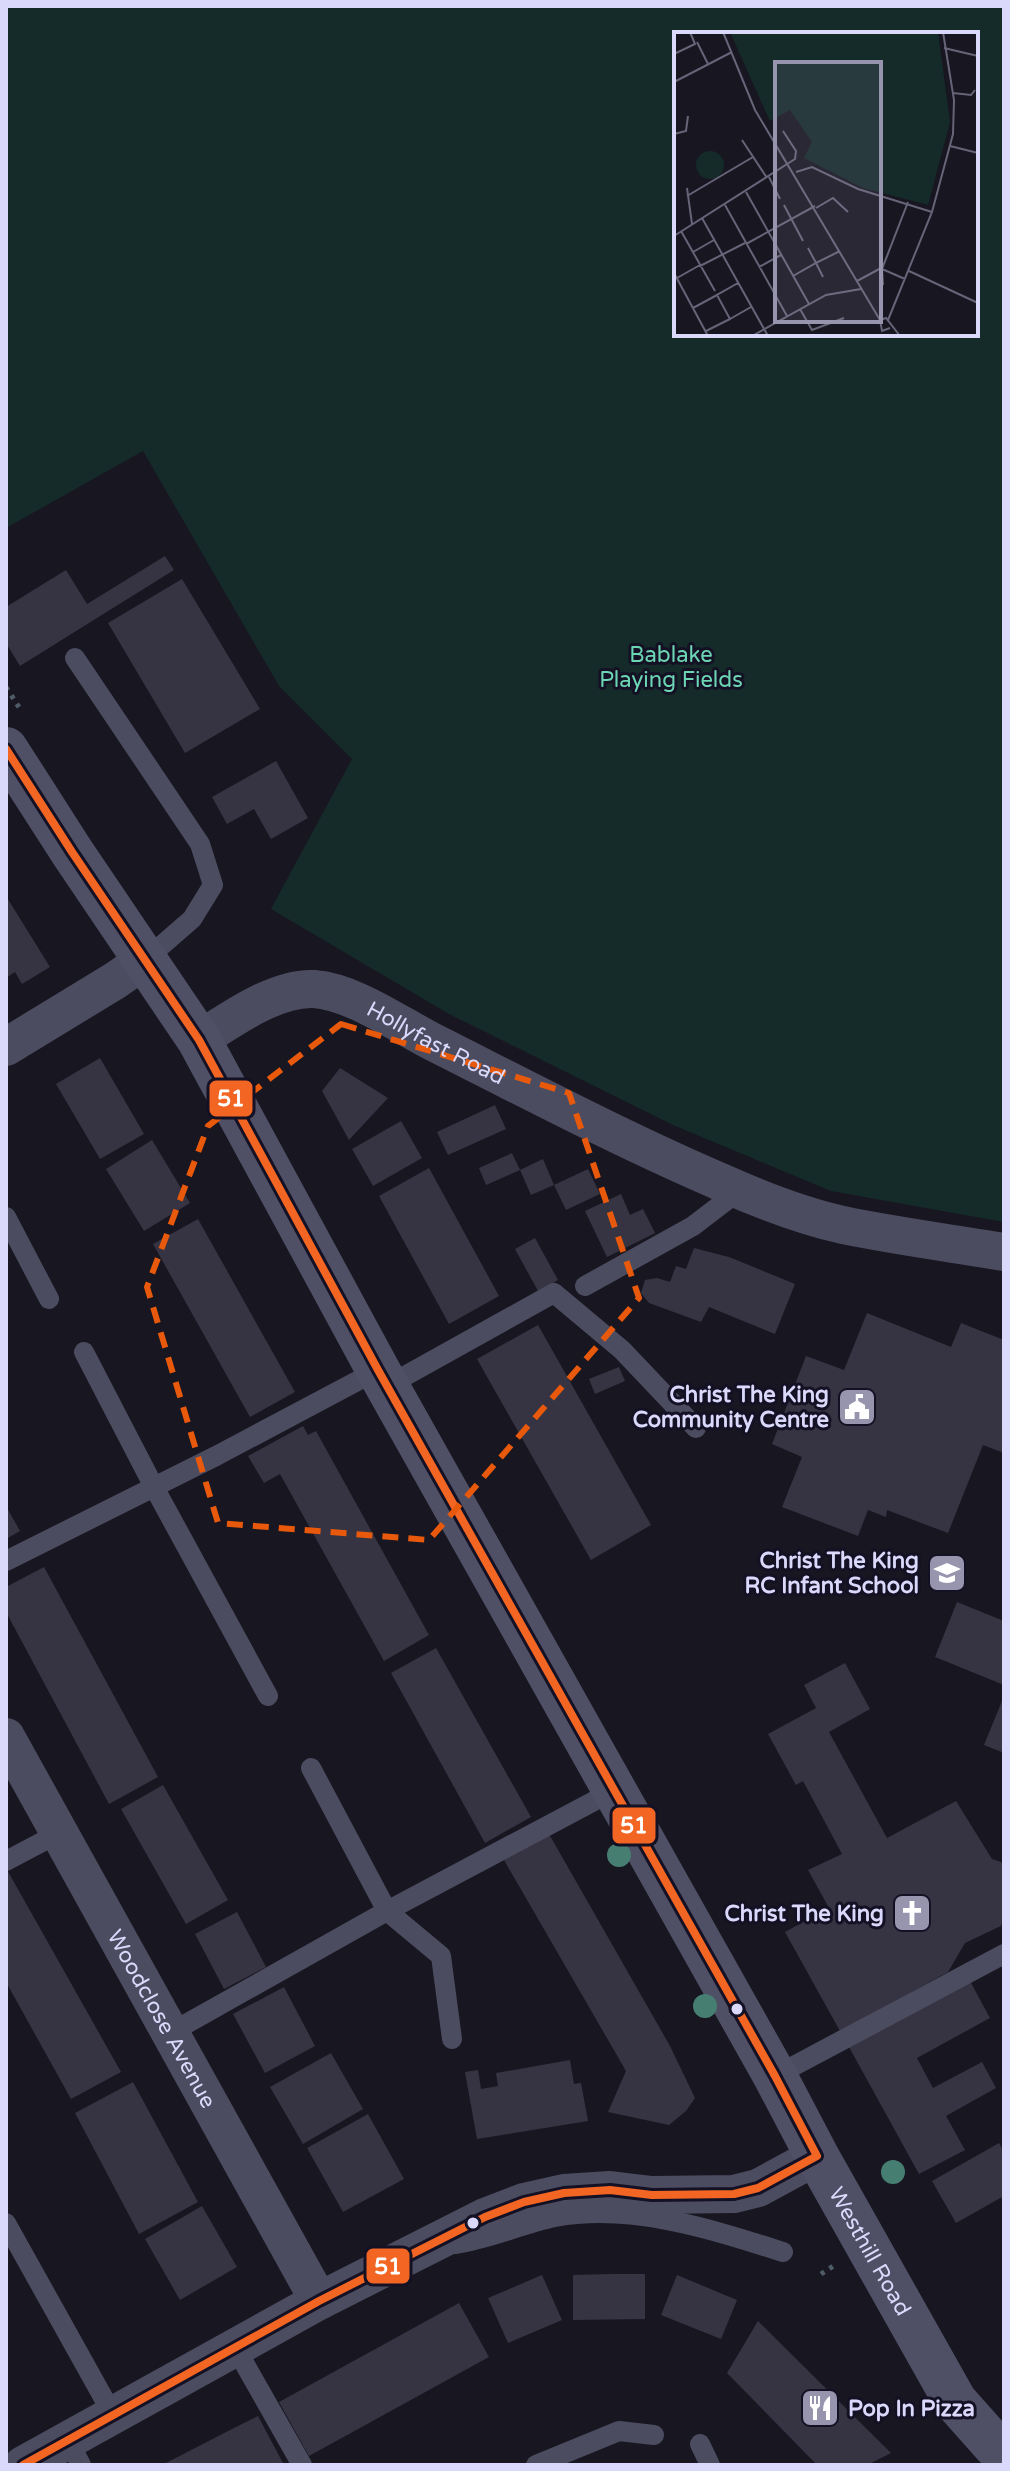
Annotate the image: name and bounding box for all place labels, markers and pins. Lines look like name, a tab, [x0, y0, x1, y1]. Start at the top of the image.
place label: Christ The King Community Centre	[633, 1382, 829, 1433]
public building icon: Christ The King Community Centre	[836, 1386, 878, 1428]
place label: Christ The King RC Infant School	[745, 1548, 919, 1599]
school or university icon: Christ The King RC Infant School	[926, 1552, 968, 1594]
church icon: Christ The King	[891, 1892, 933, 1934]
place label: Christ The King	[724, 1901, 884, 1927]
unlabelled marker	[729, 2001, 745, 2017]
unlabelled marker	[465, 2215, 481, 2231]
restaurant icon: Pop In Pizza	[799, 2387, 841, 2429]
place label: Pop In Pizza	[848, 2396, 975, 2422]

